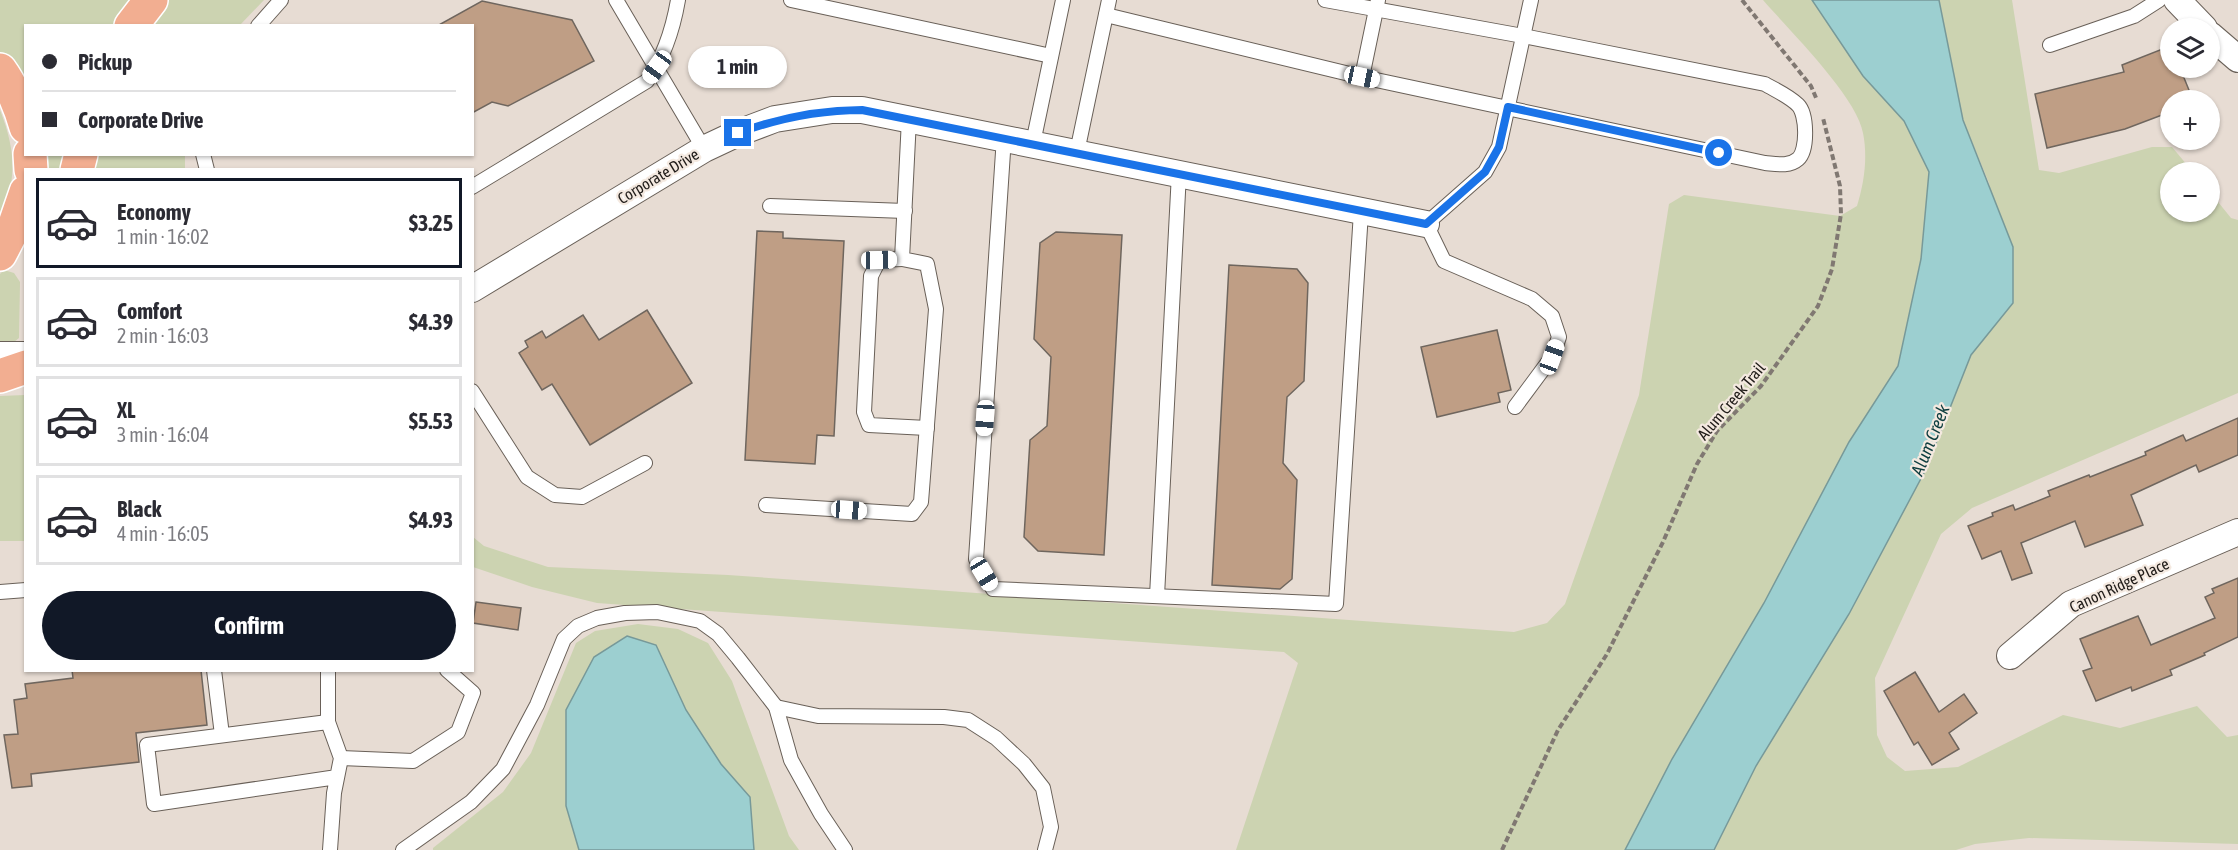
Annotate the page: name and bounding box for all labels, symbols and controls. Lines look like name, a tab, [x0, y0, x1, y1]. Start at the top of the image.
map controls	[2160, 18, 2220, 222]
button: layers	[2160, 18, 2220, 78]
callout: 1 min	[688, 46, 788, 88]
car	[639, 47, 675, 87]
text: Pickup	[78, 49, 133, 75]
text: 1 min	[717, 55, 758, 78]
car	[1343, 64, 1381, 90]
button: +	[2160, 90, 2220, 150]
text: Corporate Drive	[78, 107, 204, 133]
route end	[724, 119, 751, 146]
route start	[1705, 139, 1732, 166]
street label: Corporate Drive	[614, 145, 702, 208]
button: −	[2160, 162, 2220, 222]
icon: car	[45, 196, 99, 250]
text: Economy	[117, 199, 191, 225]
text: $3.25	[409, 210, 453, 236]
text: 1 min · 16:02	[117, 225, 209, 248]
car	[861, 251, 897, 269]
icon: car	[45, 295, 99, 349]
text: Comfort	[117, 298, 182, 324]
text: $4.39	[409, 309, 453, 335]
text: 2 min · 16:03	[117, 324, 209, 347]
car	[1537, 337, 1567, 377]
street label: Alum Creek Trail	[1694, 358, 1769, 443]
icon: car	[45, 394, 99, 448]
text: XL	[117, 397, 135, 423]
car	[975, 399, 995, 437]
water label: Alum Creek	[1906, 401, 1954, 479]
text: $5.53	[409, 408, 453, 434]
text: 3 min · 16:04	[117, 423, 209, 446]
icon: car	[45, 493, 99, 547]
text: Black	[117, 496, 161, 522]
car	[830, 500, 868, 520]
text: $4.93	[409, 507, 453, 533]
text: 4 min · 16:05	[117, 522, 209, 545]
car	[967, 554, 1001, 594]
street label: Canon Ridge Place	[2066, 554, 2172, 617]
button: Confirm	[42, 591, 456, 660]

